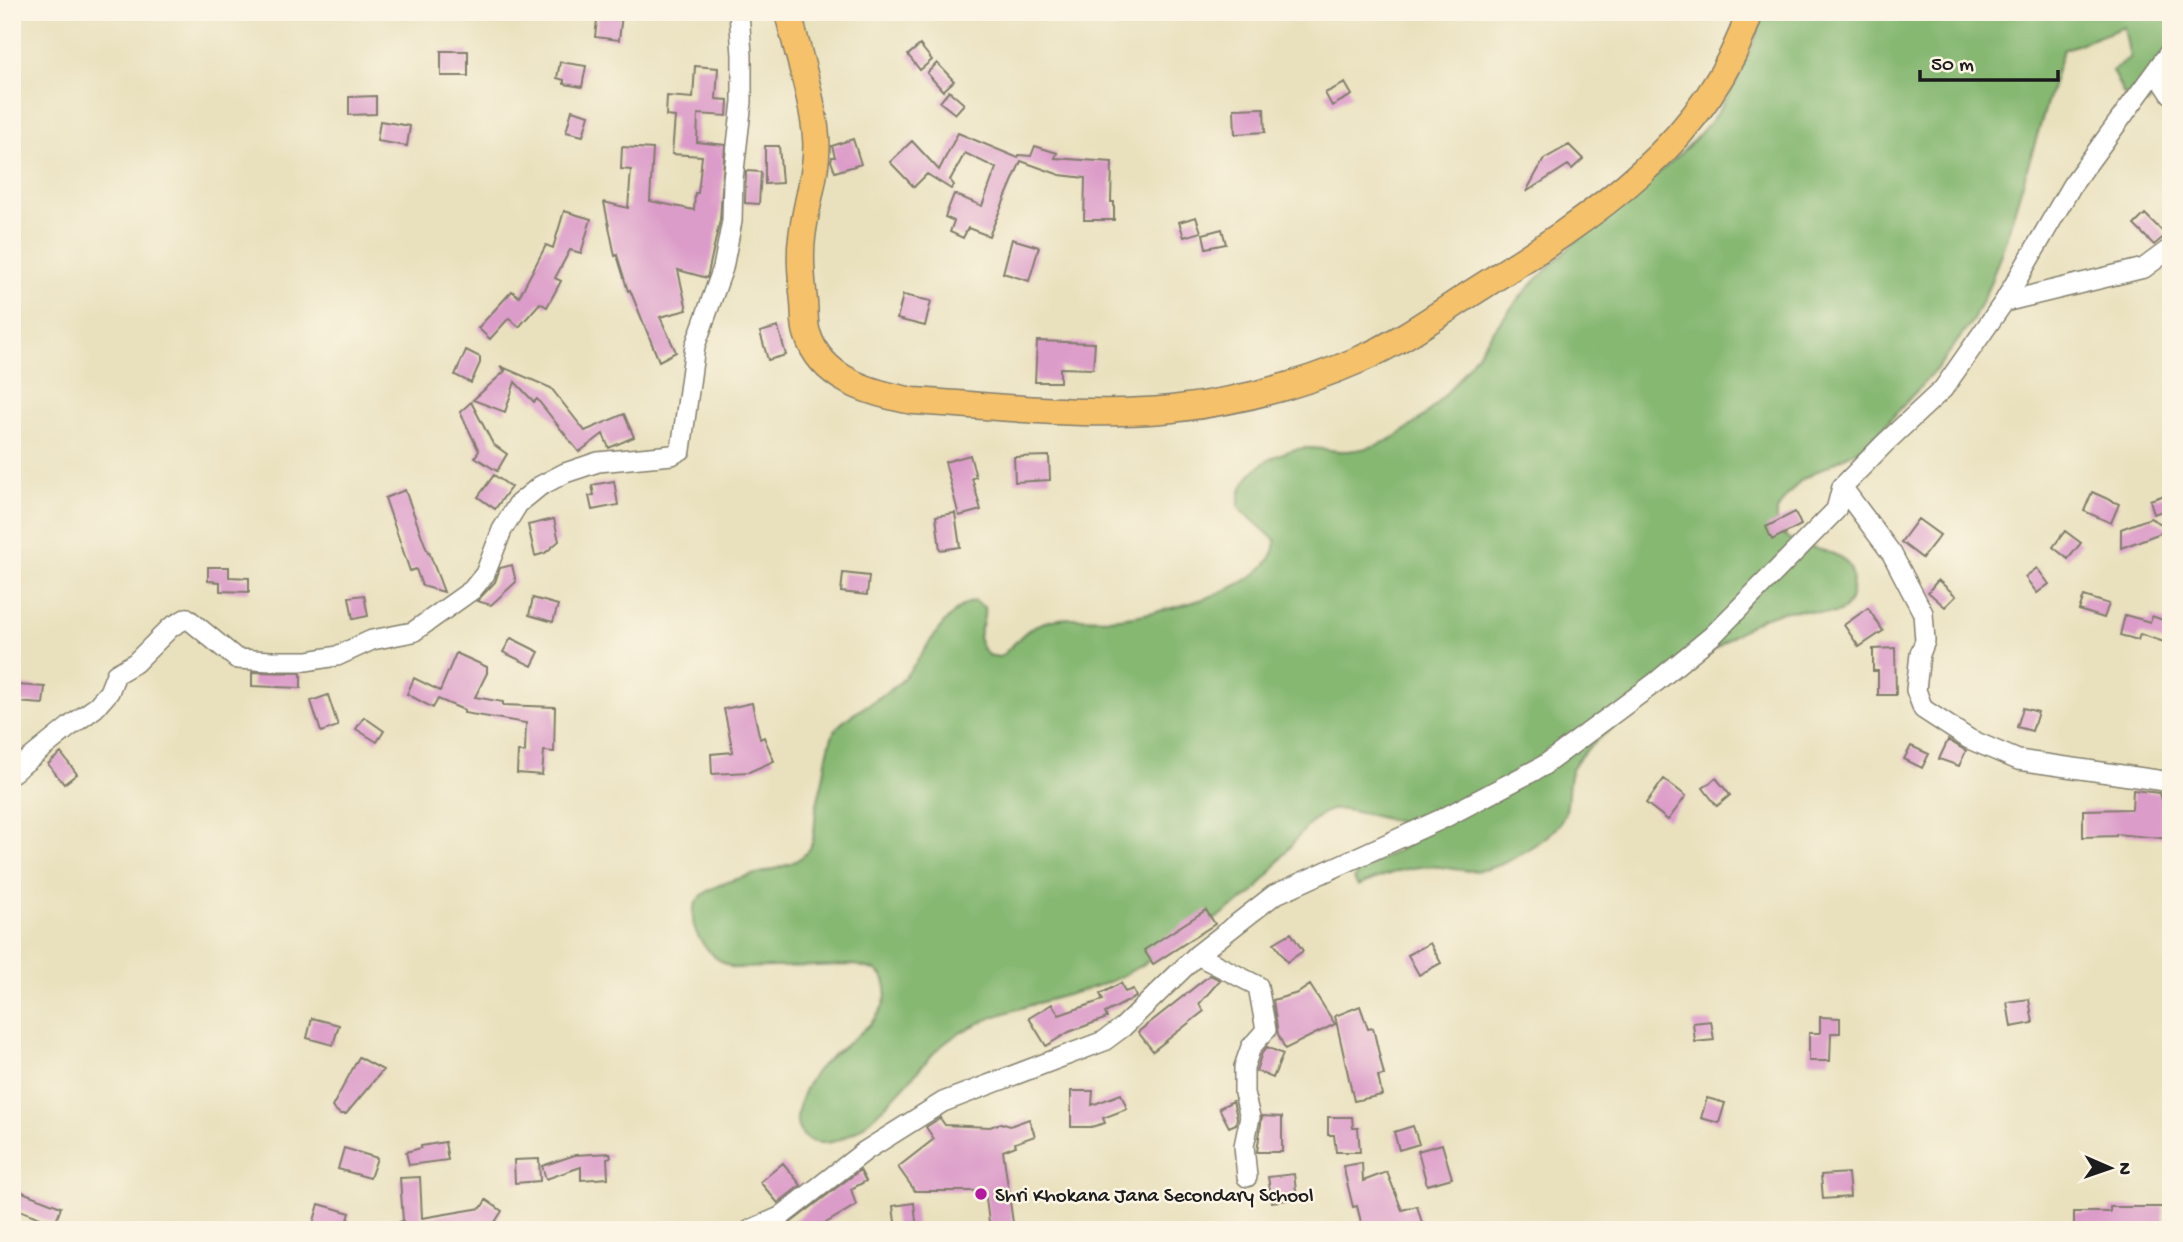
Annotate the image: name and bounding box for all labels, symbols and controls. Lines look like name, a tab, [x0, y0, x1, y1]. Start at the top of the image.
scale bar	[1920, 38, 2059, 82]
text: 50 m	[1931, 54, 1974, 79]
north arrow	[2074, 1134, 2144, 1204]
text: N	[2112, 1162, 2135, 1175]
place label: Shri Khokana Jana Secondary School	[995, 1185, 1314, 1210]
marker: Shri Khokana Jana Secondary School	[973, 1186, 989, 1202]

